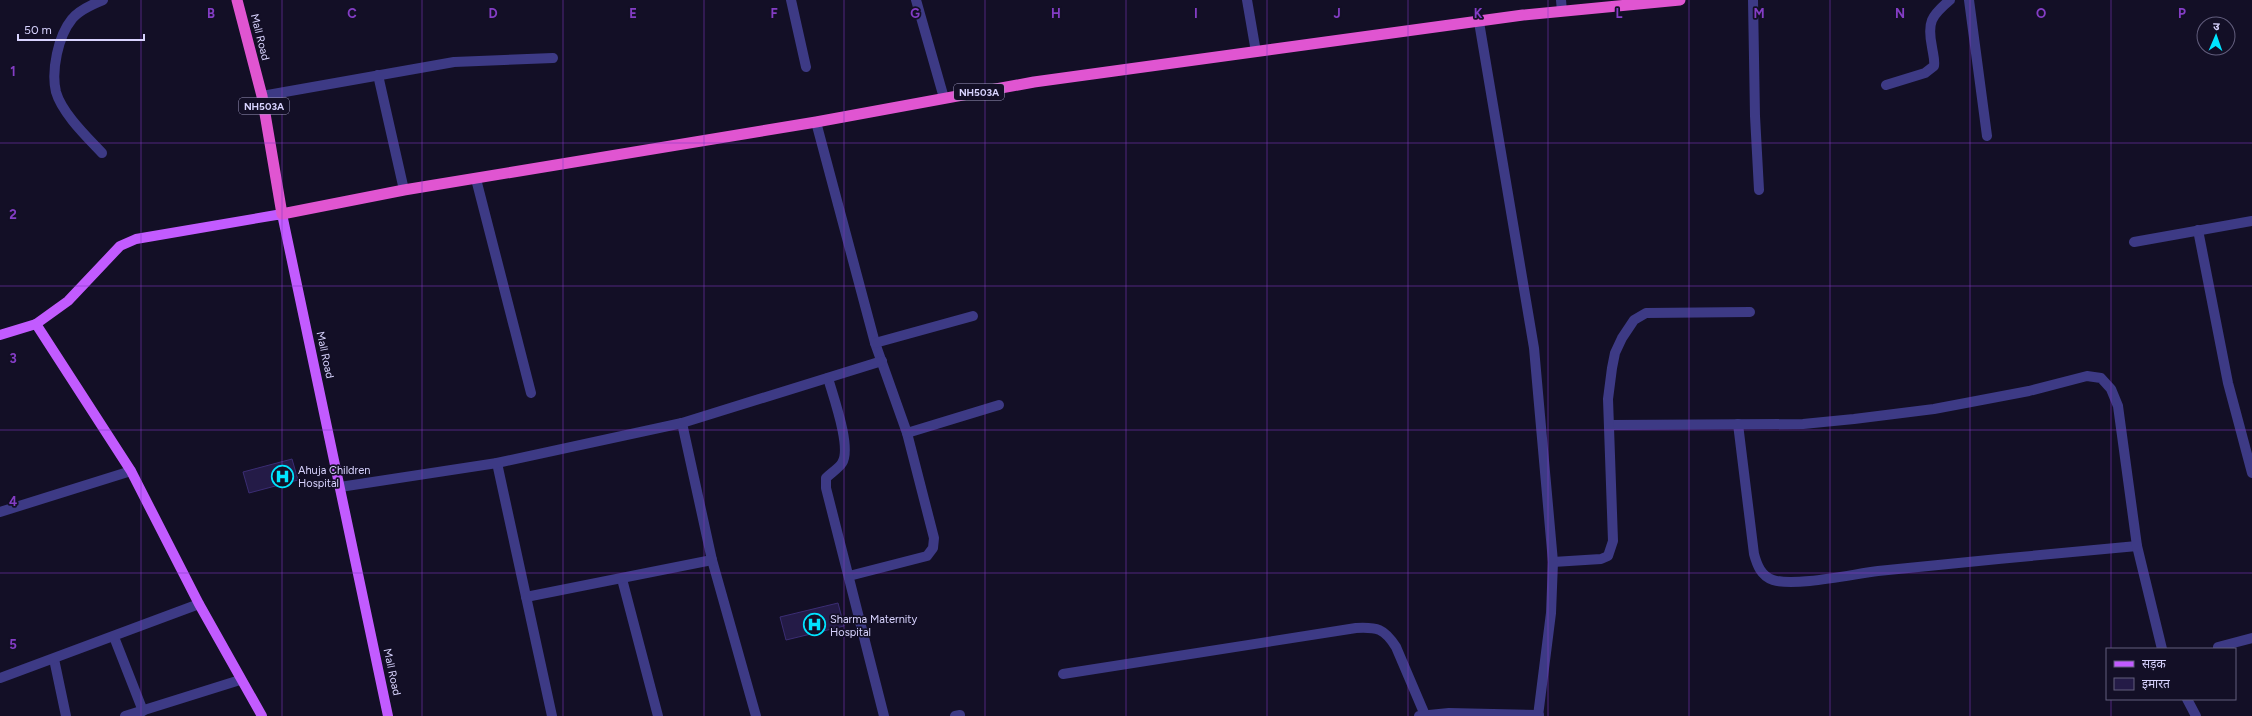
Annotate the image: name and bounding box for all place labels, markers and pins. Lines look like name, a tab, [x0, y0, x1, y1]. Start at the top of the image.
hospital icon: Ahuja Children Hospital	[269, 463, 295, 489]
place label: Ahuja Children Hospital	[298, 464, 370, 490]
hospital icon: Sharma Maternity Hospital	[802, 612, 828, 638]
place label: Sharma Maternity Hospital	[830, 613, 918, 639]

